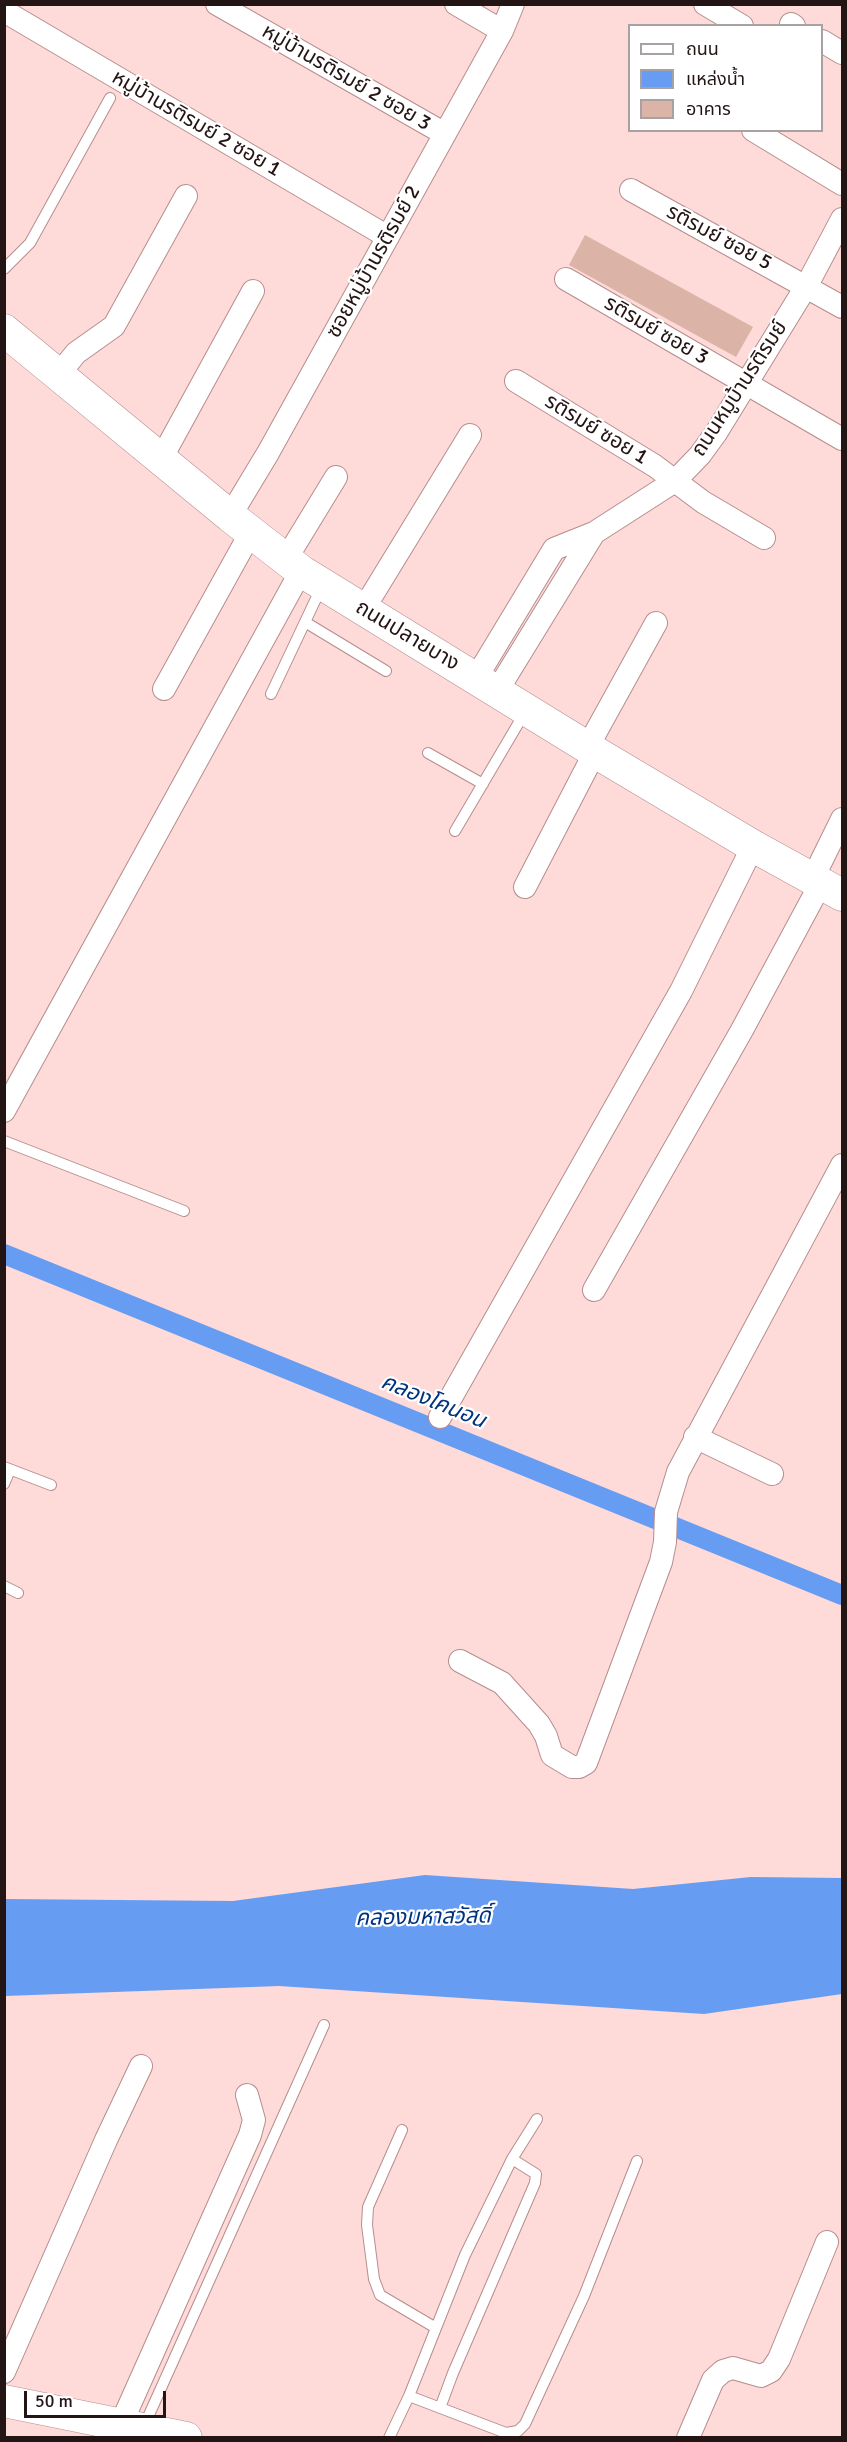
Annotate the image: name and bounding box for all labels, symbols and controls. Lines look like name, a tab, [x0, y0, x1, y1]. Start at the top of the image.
street label: หมู่บ้านรติรมย์ 2 ซอย 3	[257, 19, 435, 137]
legend	[628, 24, 823, 132]
text: ถนน	[686, 38, 719, 60]
street label: หมู่บ้านรติรมย์ 2 ซอย 1	[107, 65, 285, 183]
text: แหล่งน้ำ	[686, 68, 745, 90]
text: อาคาร	[686, 98, 731, 120]
street label: ซอยหมู่บ้านรติรมย์ 2	[322, 181, 426, 343]
street label: รติรมย์ ซอย 5	[662, 200, 776, 276]
street label: รติรมย์ ซอย 3	[599, 291, 713, 371]
street label: ถนนหมูบ้านรติรมย์	[687, 316, 793, 462]
street label: รติรมย์ ซอย 1	[540, 389, 652, 471]
street label: ถนนปลายบาง	[351, 595, 463, 677]
water label: คลองโคนอน	[377, 1369, 489, 1435]
water label: คลองมหาสวัสดิ์	[355, 1904, 491, 1932]
scale bar	[27, 2379, 170, 2417]
text: 50 m	[35, 2390, 73, 2412]

